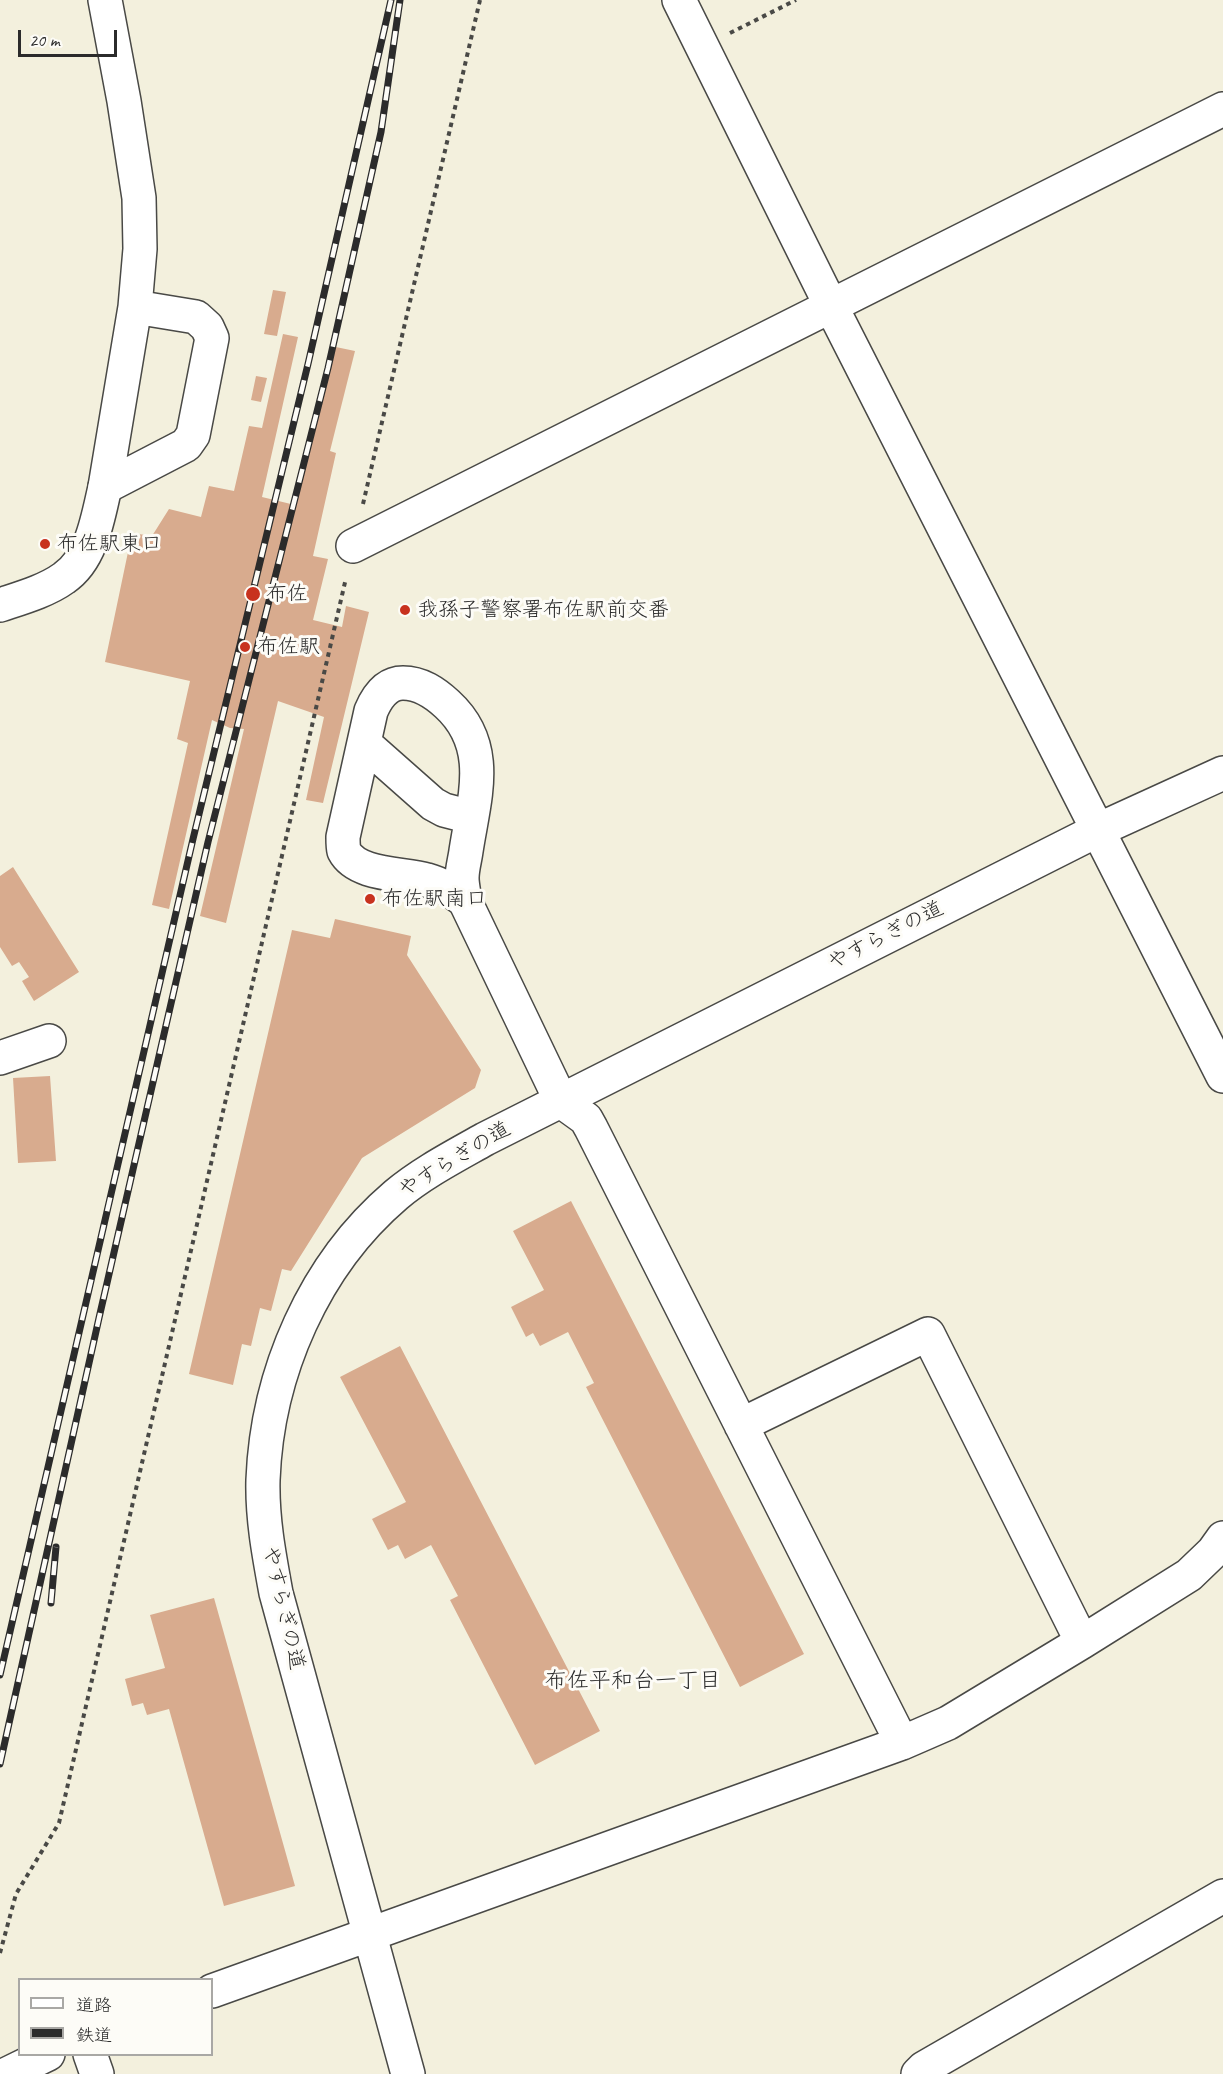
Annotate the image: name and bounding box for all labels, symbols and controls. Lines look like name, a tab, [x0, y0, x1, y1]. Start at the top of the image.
scale bar	[21, 18, 120, 56]
text: 20 m	[29, 29, 60, 51]
place label: 布佐駅東口	[57, 531, 162, 557]
marker: 布佐駅東口	[38, 537, 52, 551]
place label: 布佐	[266, 581, 308, 607]
marker: 布佐	[244, 585, 262, 603]
place label: 我孫子警察署布佐駅前交番	[417, 597, 669, 623]
marker: 我孫子警察署布佐駅前交番	[398, 603, 412, 617]
place label: 布佐駅	[257, 634, 320, 660]
marker: 布佐駅	[238, 640, 252, 654]
place label: 布佐駅南口	[382, 886, 487, 912]
marker: 布佐駅南口	[363, 892, 377, 906]
street label: やすらぎの道	[824, 896, 948, 976]
street label: やすらぎの道	[395, 1117, 515, 1203]
street label: やすらぎの道	[257, 1544, 309, 1672]
district label: 布佐平和台一丁目	[545, 1668, 721, 1694]
legend	[18, 1978, 213, 2056]
text: 道路	[76, 1994, 112, 2016]
text: 鉄道	[76, 2024, 112, 2046]

